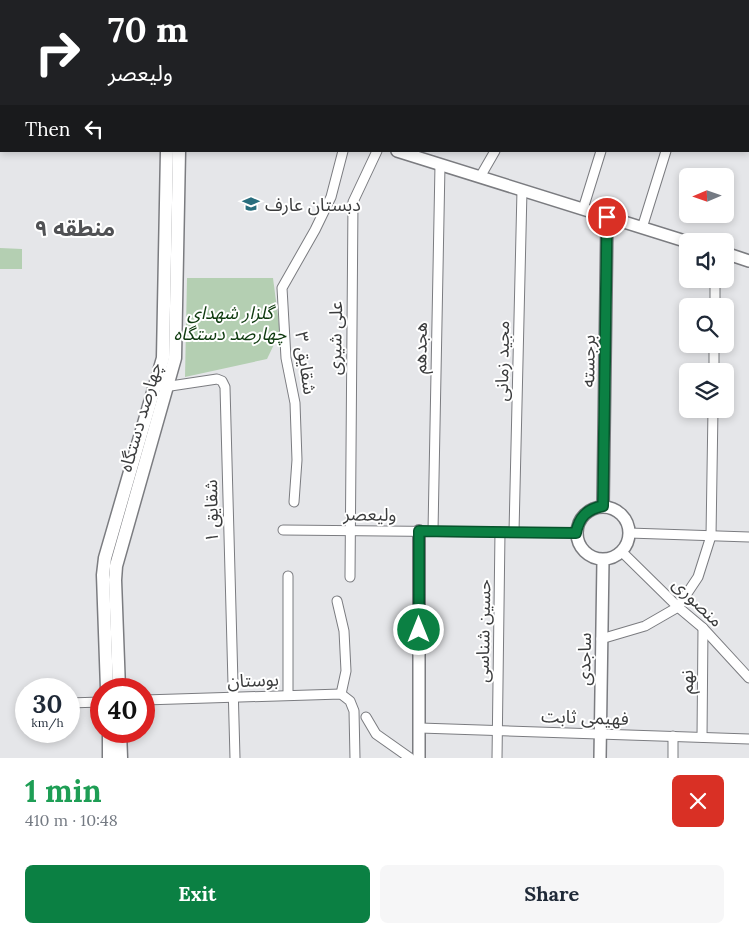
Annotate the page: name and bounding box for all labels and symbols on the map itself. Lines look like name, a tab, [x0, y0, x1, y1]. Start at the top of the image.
north arrow	[679, 168, 734, 222]
place label: دبستان عارف	[265, 193, 361, 216]
school or university icon: دبستان عارف	[241, 194, 261, 214]
pin	[586, 196, 628, 238]
district label: منطقه ۹	[35, 214, 115, 242]
park label: گلزار شهدای چهارصد دستگاه	[174, 301, 287, 346]
street label: علی شیری	[323, 301, 347, 375]
street label: مجید زمانی	[490, 321, 514, 401]
street label: هجدهم	[408, 322, 434, 374]
street label: شقایق ۳	[290, 330, 322, 396]
street label: برجسته	[576, 334, 600, 388]
street label: چهارصد دستگاه	[113, 360, 167, 474]
street label: شقایق ۱	[199, 479, 223, 543]
street label: ولیعصر	[342, 502, 397, 526]
street label: منصوری	[668, 572, 728, 632]
street label: حسین شناسی	[471, 579, 495, 683]
position arrow	[392, 603, 444, 655]
street label: ساجدی	[572, 632, 596, 686]
street label: بوستان	[227, 668, 279, 692]
street label: نهم	[675, 670, 700, 694]
speed limit sign: 40	[90, 678, 155, 743]
street label: فهیمی ثابت	[541, 704, 629, 730]

